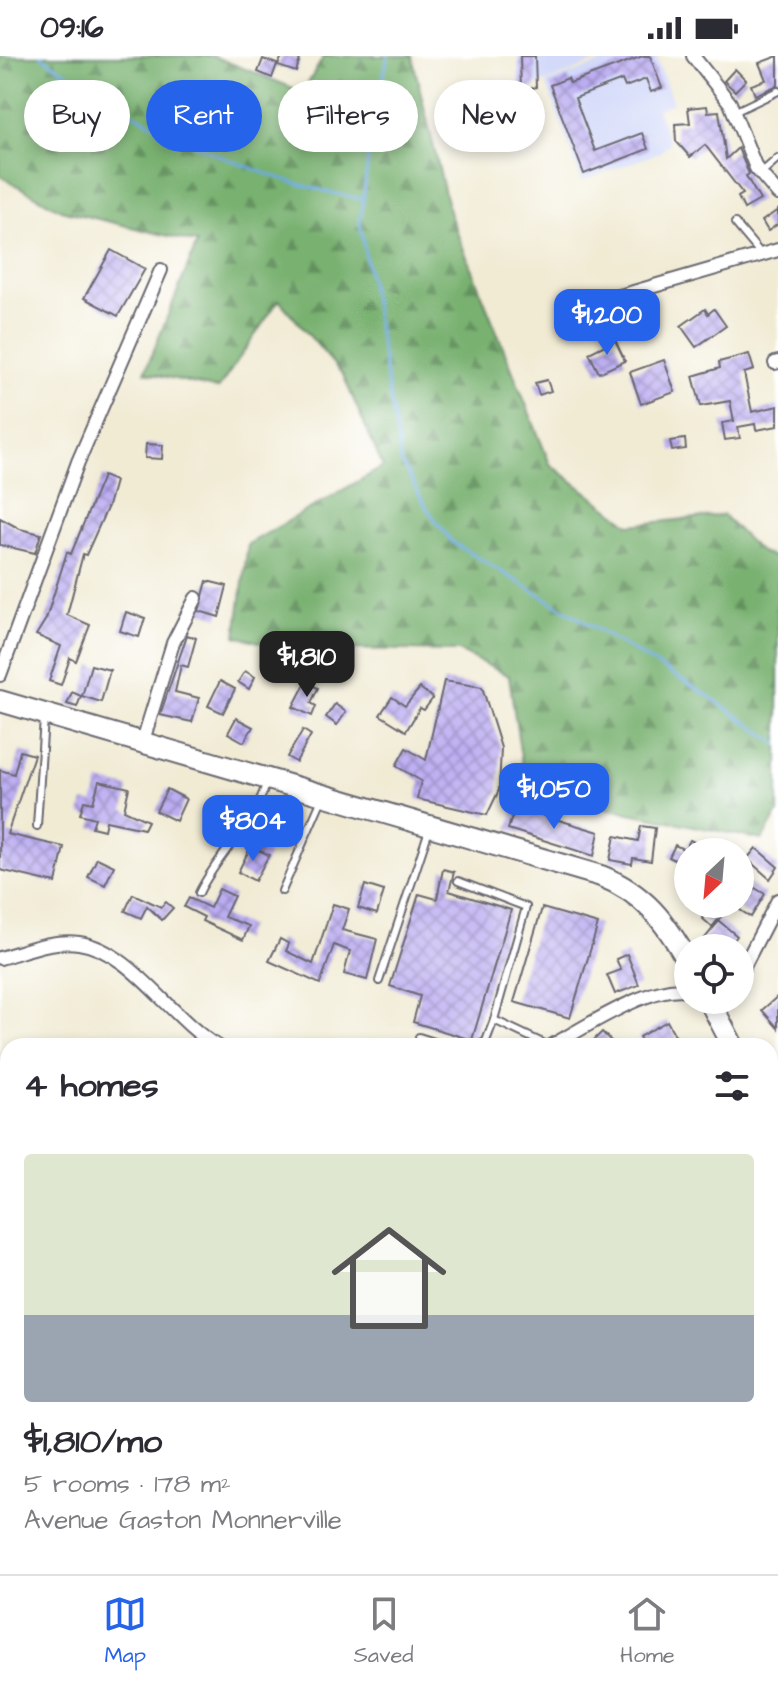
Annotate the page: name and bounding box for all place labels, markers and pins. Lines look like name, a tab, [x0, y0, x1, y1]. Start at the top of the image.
pin: $1,200	[542, 289, 672, 357]
pin: $1,810	[242, 631, 372, 699]
pin: $1,050	[489, 763, 619, 831]
pin: $804	[206, 795, 300, 863]

